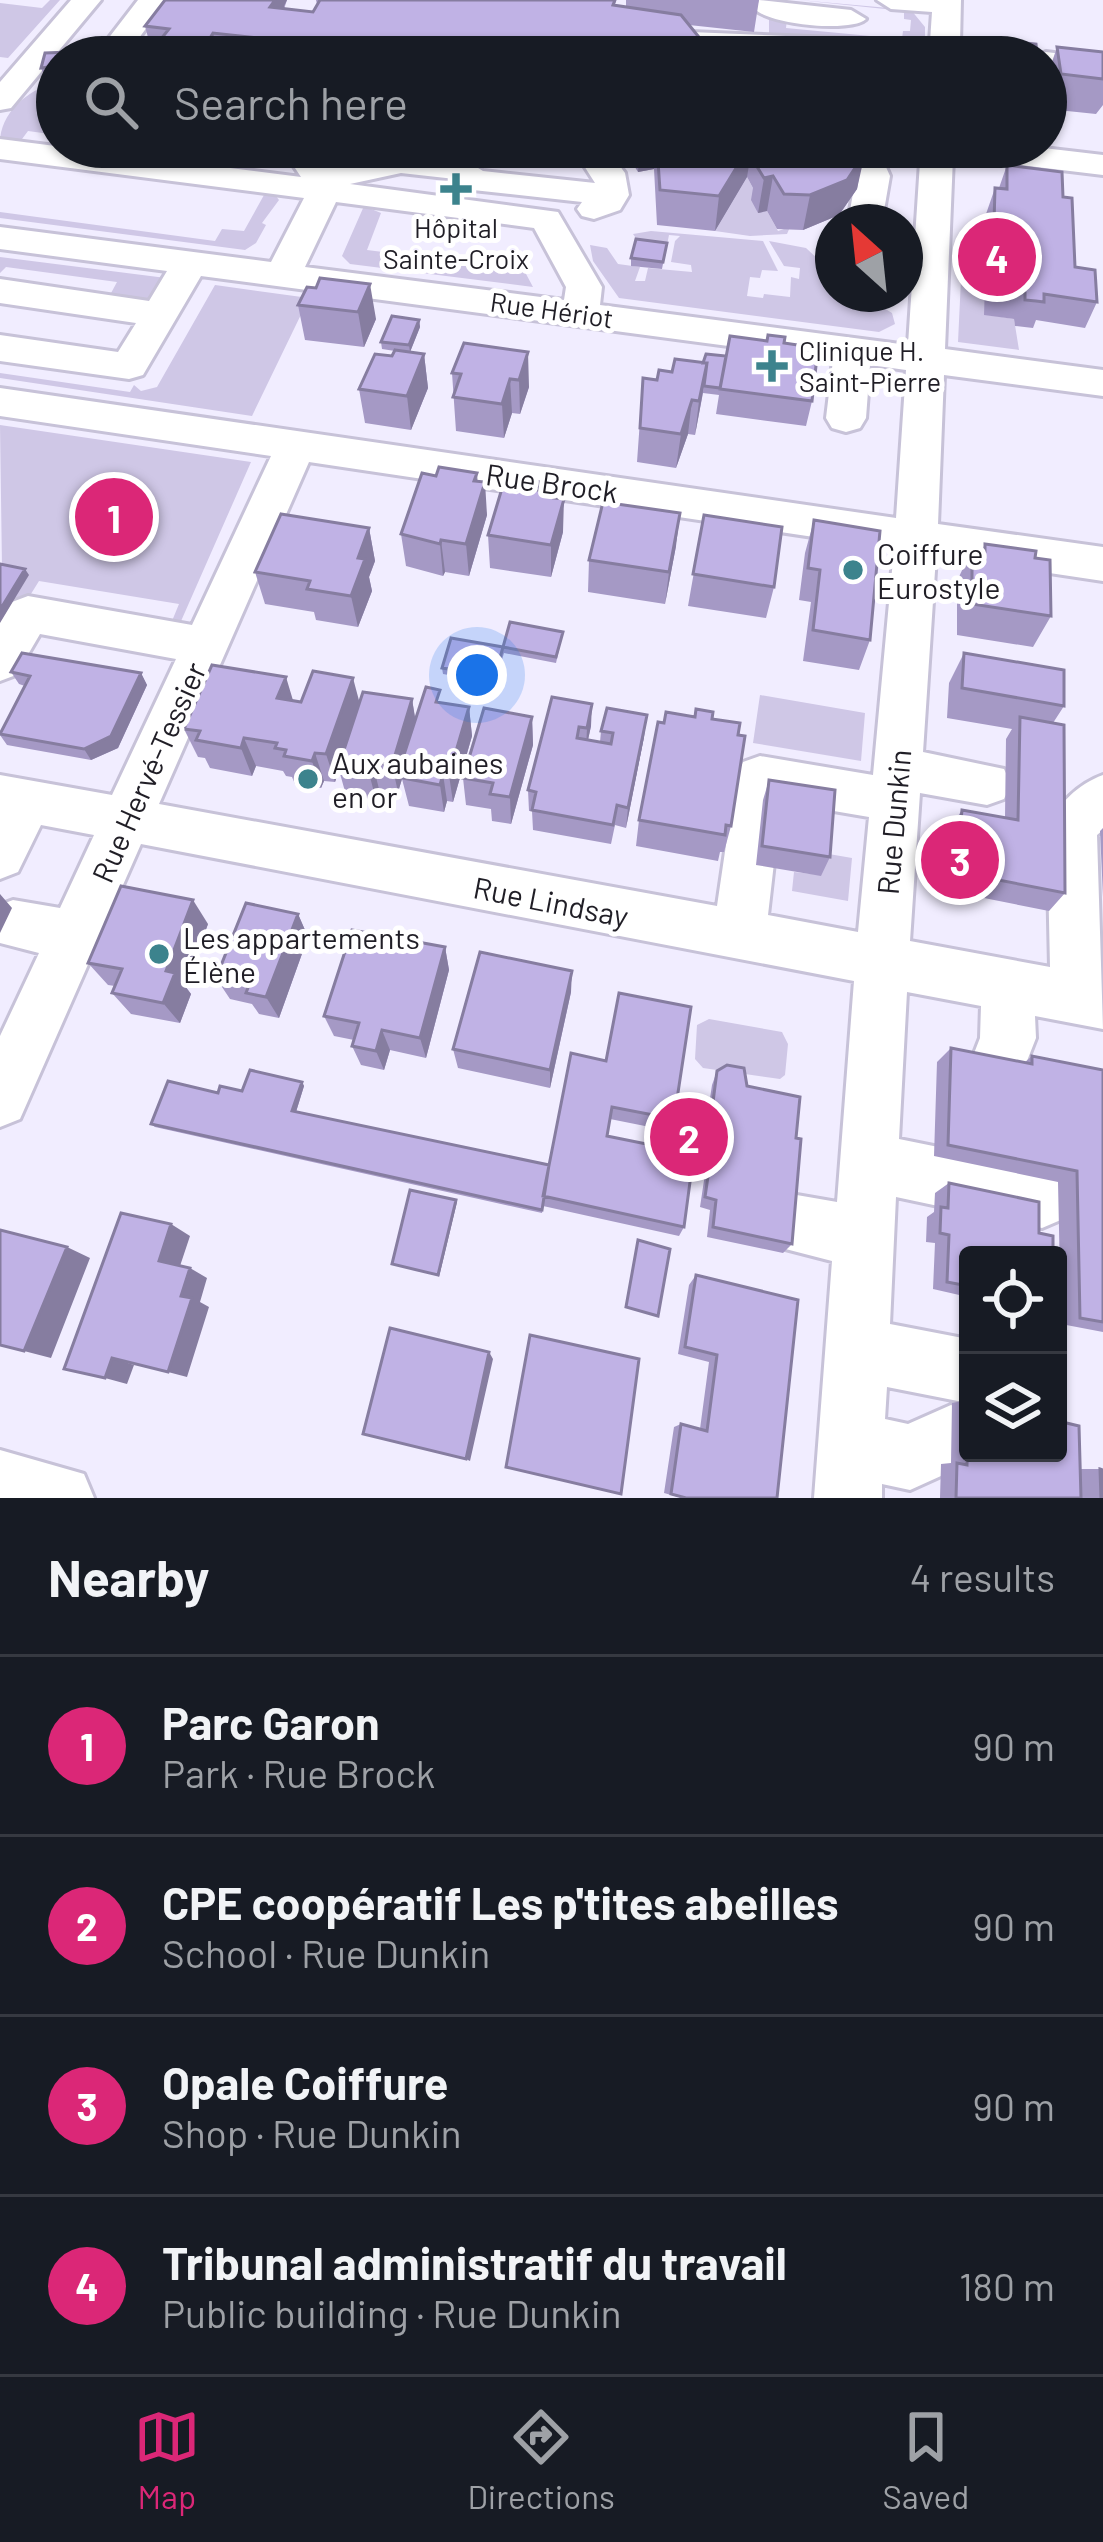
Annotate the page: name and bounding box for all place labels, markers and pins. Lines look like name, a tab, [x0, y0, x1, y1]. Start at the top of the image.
marker: Hôpital Sainte-Croix	[440, 173, 472, 205]
place label: Hôpital Sainte-Croix	[383, 211, 529, 274]
pin: 4	[958, 212, 1036, 302]
place label: Clinique H. Saint-Pierre	[799, 334, 941, 397]
marker: Clinique H. Saint-Pierre	[756, 350, 788, 382]
pin: 1	[75, 472, 153, 562]
place label: Coiffure Eurostyle	[877, 535, 1000, 605]
marker: Coiffure Eurostyle	[840, 557, 866, 583]
place label: Aux aubaines en or	[332, 744, 503, 814]
marker: Aux aubaines en or	[295, 766, 321, 792]
pin: 3	[921, 815, 999, 905]
place label: Les appartements Élène	[183, 919, 420, 989]
marker: Les appartements Élène	[146, 941, 172, 967]
pin: 2	[650, 1092, 728, 1182]

